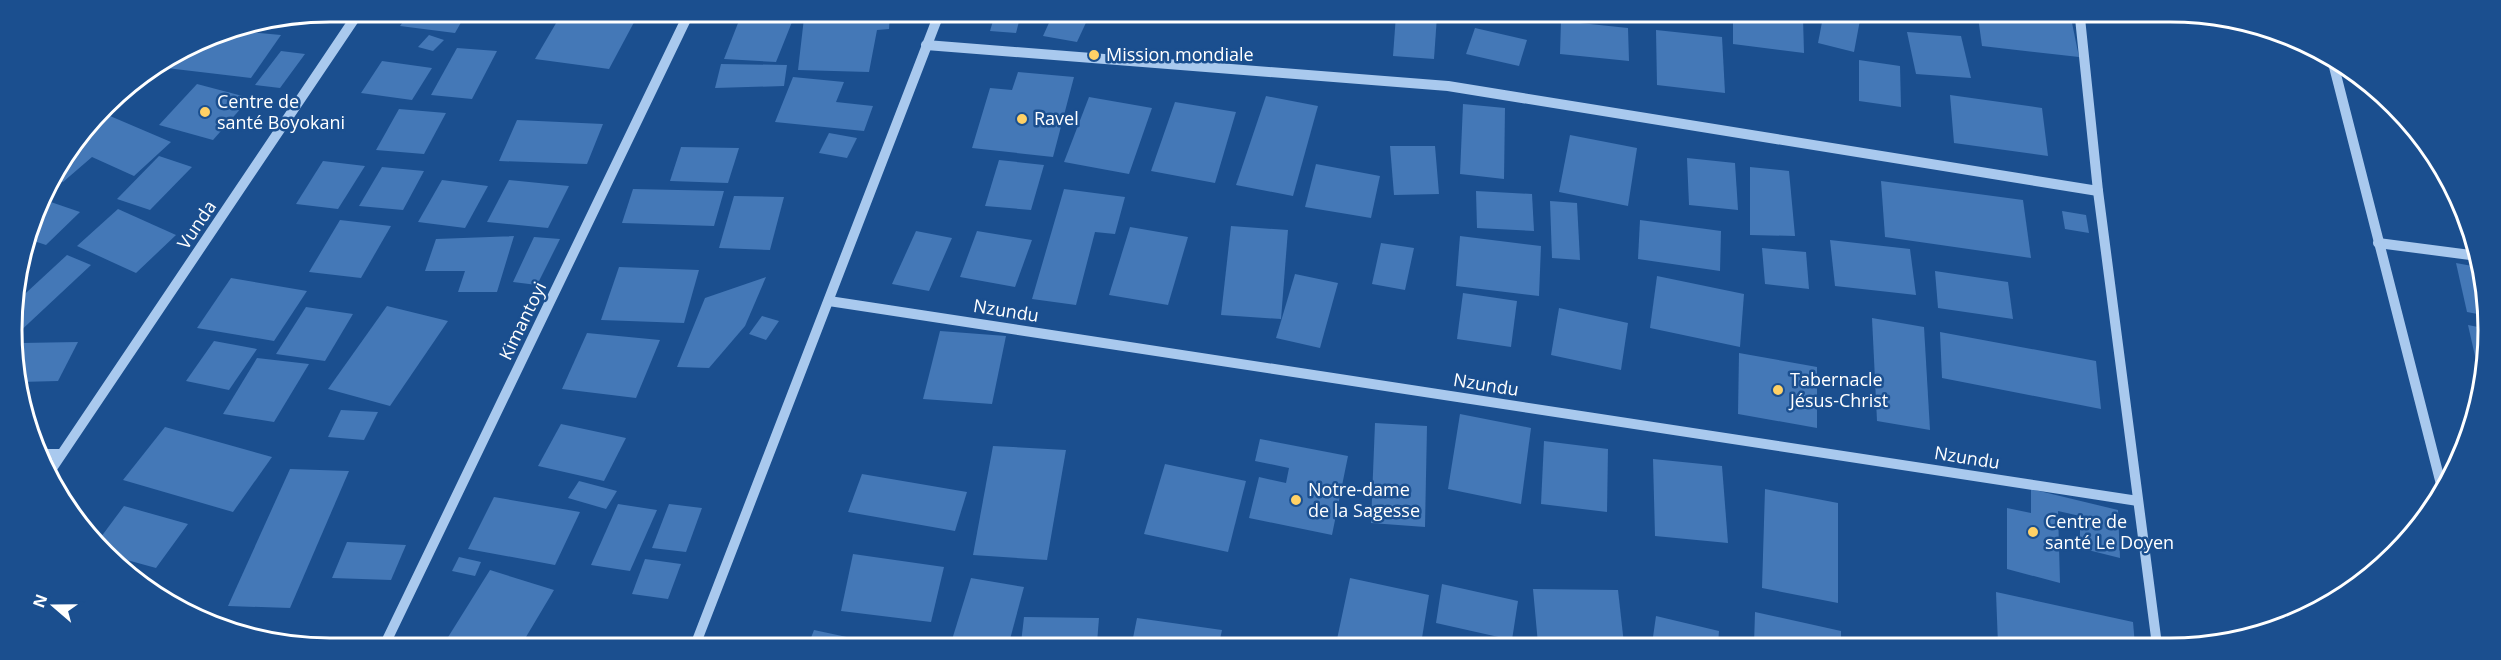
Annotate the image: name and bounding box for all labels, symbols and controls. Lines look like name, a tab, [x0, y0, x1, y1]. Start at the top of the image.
place label: Mission mondiale	[1106, 42, 1254, 66]
marker: Mission mondiale	[1087, 48, 1101, 62]
place label: Centre de santé Boyokani	[217, 89, 345, 134]
marker: Centre de santé Boyokani	[198, 105, 212, 119]
place label: Ravel	[1034, 106, 1079, 130]
marker: Ravel	[1015, 112, 1029, 126]
street label: Vunda	[171, 195, 221, 253]
street label: Kimantoyi	[493, 278, 551, 364]
street label: Nzundu	[972, 293, 1041, 327]
street label: Nzundu	[1452, 367, 1521, 401]
place label: Tabernacle Jésus-Christ	[1788, 367, 1888, 412]
marker: Tabernacle Jésus-Christ	[1771, 383, 1785, 397]
street label: Nzundu	[1933, 440, 2002, 474]
place label: Notre-dame de la Sagesse	[1308, 477, 1420, 522]
marker: Notre-dame de la Sagesse	[1289, 493, 1303, 507]
place label: Centre de santé Le Doyen	[2045, 509, 2174, 554]
marker: Centre de santé Le Doyen	[2026, 525, 2040, 539]
north arrow	[24, 576, 84, 636]
text: N	[27, 591, 52, 611]

